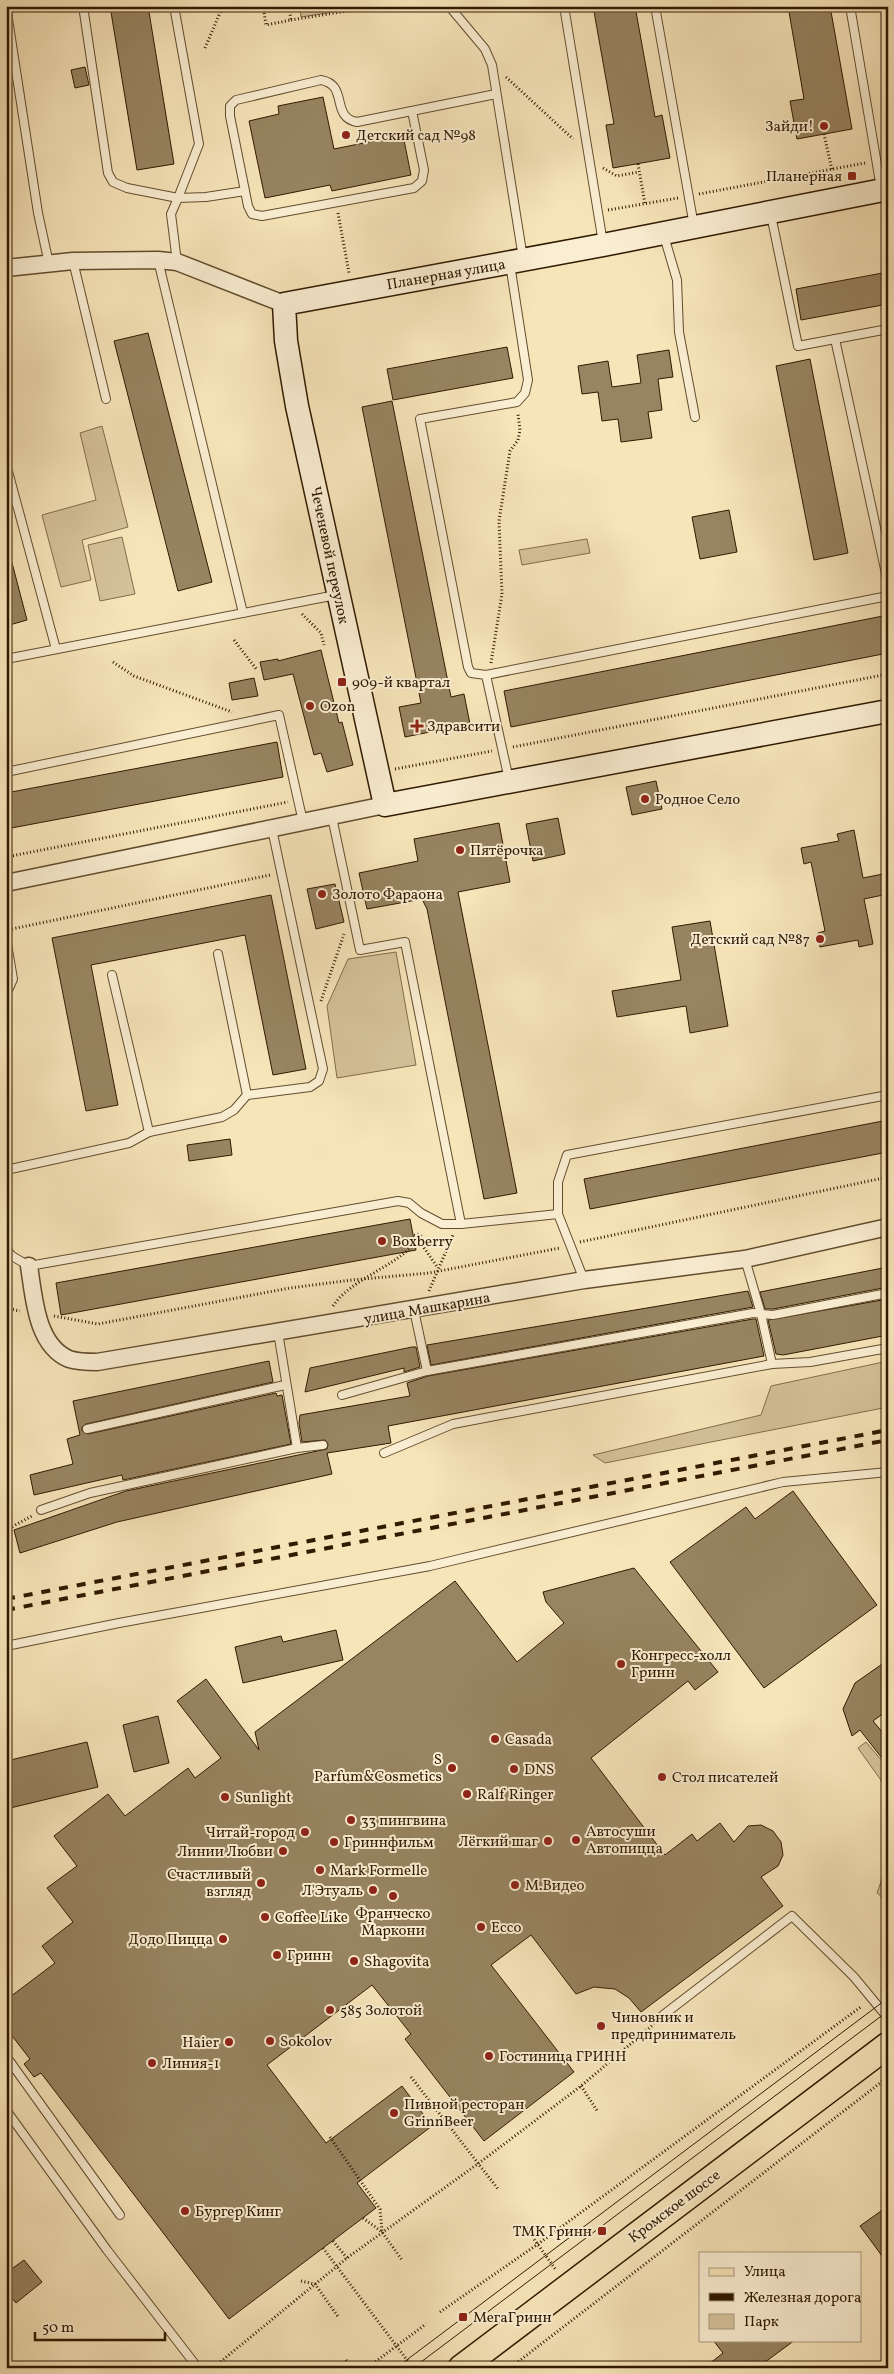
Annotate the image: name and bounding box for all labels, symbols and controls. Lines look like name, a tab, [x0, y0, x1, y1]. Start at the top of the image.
place label: Зайди!	[765, 117, 814, 138]
marker: Зайди!	[818, 120, 830, 132]
place label: Детский сад №98	[356, 126, 476, 147]
marker: Детский сад №98	[340, 129, 352, 141]
place label: Планерная	[766, 167, 842, 188]
marker: Планерная	[846, 170, 858, 182]
street label: Планерная улица	[385, 255, 507, 296]
street label: Чеченевой переулок	[304, 485, 353, 626]
place label: 909-й квартал	[352, 673, 450, 694]
marker: 909-й квартал	[336, 676, 348, 688]
place label: Ozon	[320, 697, 355, 718]
marker: Ozon	[304, 700, 316, 712]
place label: Здравсити	[427, 717, 500, 738]
marker: Здравсити	[411, 720, 423, 732]
place label: Родное Село	[655, 790, 740, 811]
marker: Родное Село	[639, 793, 651, 805]
place label: Пятёрочка	[470, 841, 544, 862]
marker: Пятёрочка	[454, 844, 466, 856]
place label: Золото Фараона	[332, 885, 443, 906]
marker: Золото Фараона	[316, 888, 328, 900]
place label: Детский сад №87	[691, 930, 810, 951]
marker: Детский сад №87	[814, 933, 826, 945]
place label: Boxberry	[392, 1232, 453, 1253]
marker: Boxberry	[376, 1235, 388, 1247]
street label: улица Машкарина	[362, 1288, 492, 1331]
place label: Конгресс-холл Гринн	[631, 1646, 731, 1684]
marker: Конгресс-холл Гринн	[615, 1658, 627, 1670]
place label: Casada	[505, 1730, 552, 1751]
marker: Casada	[489, 1733, 501, 1745]
place label: S Parfum&Cosmetics	[314, 1750, 442, 1788]
place label: DNS	[524, 1760, 554, 1781]
marker: S Parfum&Cosmetics	[446, 1762, 458, 1774]
marker: DNS	[508, 1763, 520, 1775]
place label: Стол писателей	[672, 1768, 778, 1789]
marker: Стол писателей	[656, 1771, 668, 1783]
place label: Ralf Ringer	[477, 1785, 554, 1806]
place label: Sunlight	[235, 1788, 292, 1809]
marker: Ralf Ringer	[461, 1788, 473, 1800]
marker: Sunlight	[219, 1791, 231, 1803]
place label: 33 пингвина	[361, 1811, 446, 1832]
marker: 33 пингвина	[345, 1814, 357, 1826]
place label: Автосуши Автопицца	[586, 1822, 663, 1860]
place label: Читай-город	[206, 1823, 296, 1844]
marker: Читай-город	[299, 1826, 311, 1838]
place label: Лёгкий шаг	[458, 1832, 538, 1853]
place label: Гриннфильм	[344, 1833, 434, 1854]
marker: Автосуши Автопицца	[570, 1834, 582, 1846]
marker: Лёгкий шаг	[542, 1835, 554, 1847]
marker: Гриннфильм	[328, 1836, 340, 1848]
place label: Линии Любви	[177, 1842, 273, 1863]
marker: Линии Любви	[277, 1845, 289, 1857]
place label: Mark Formelle	[330, 1861, 427, 1882]
marker: Mark Formelle	[314, 1864, 326, 1876]
place label: Счастливый взгляд	[167, 1865, 252, 1903]
place label: М.Видео	[525, 1876, 585, 1897]
marker: Счастливый взгляд	[255, 1877, 267, 1889]
marker: М.Видео	[509, 1879, 521, 1891]
place label: Л'Этуаль	[302, 1881, 363, 1902]
marker: Л'Этуаль	[367, 1884, 379, 1896]
marker: Франческо Маркони	[387, 1890, 399, 1902]
place label: Франческо Маркони	[356, 1904, 430, 1942]
place label: Coffee Like	[275, 1908, 348, 1929]
marker: Coffee Like	[259, 1911, 271, 1923]
place label: Ecco	[491, 1918, 521, 1939]
marker: Ecco	[475, 1921, 487, 1933]
place label: Додо Пицца	[128, 1930, 213, 1951]
marker: Додо Пицца	[217, 1933, 229, 1945]
place label: Гринн	[287, 1946, 331, 1967]
marker: Гринн	[271, 1949, 283, 1961]
place label: Shagovita	[364, 1952, 429, 1973]
marker: Shagovita	[348, 1955, 360, 1967]
place label: 585 Золотой	[340, 2001, 422, 2022]
marker: 585 Золотой	[324, 2004, 336, 2016]
place label: Чиновник и предприниматель	[611, 2008, 736, 2046]
marker: Чиновник и предприниматель	[595, 2020, 607, 2032]
place label: Sokolov	[280, 2032, 332, 2053]
place label: Haier	[182, 2033, 219, 2054]
marker: Sokolov	[264, 2035, 276, 2047]
marker: Haier	[223, 2036, 235, 2048]
place label: Гостиница ГРИНН	[499, 2047, 626, 2068]
marker: Гостиница ГРИНН	[483, 2050, 495, 2062]
place label: Линия-1	[162, 2054, 219, 2075]
marker: Линия-1	[146, 2057, 158, 2069]
place label: Пивной ресторан GrinnBeer	[404, 2095, 524, 2133]
marker: Пивной ресторан GrinnBeer	[388, 2107, 400, 2119]
street label: Кромское шоссе	[625, 2166, 725, 2249]
place label: Бургер Кинг	[195, 2202, 282, 2223]
marker: Бургер Кинг	[179, 2205, 191, 2217]
place label: ТМК Гринн	[513, 2222, 592, 2243]
marker: ТМК Гринн	[596, 2225, 608, 2237]
legend	[699, 2252, 862, 2342]
text: Улица	[744, 2262, 786, 2283]
text: Железная дорога	[744, 2288, 861, 2309]
place label: МегаГринн	[473, 2308, 552, 2329]
scale bar	[35, 2309, 165, 2341]
marker: МегаГринн	[457, 2311, 469, 2323]
text: Парк	[744, 2312, 779, 2333]
text: 50 m	[42, 2318, 74, 2339]

